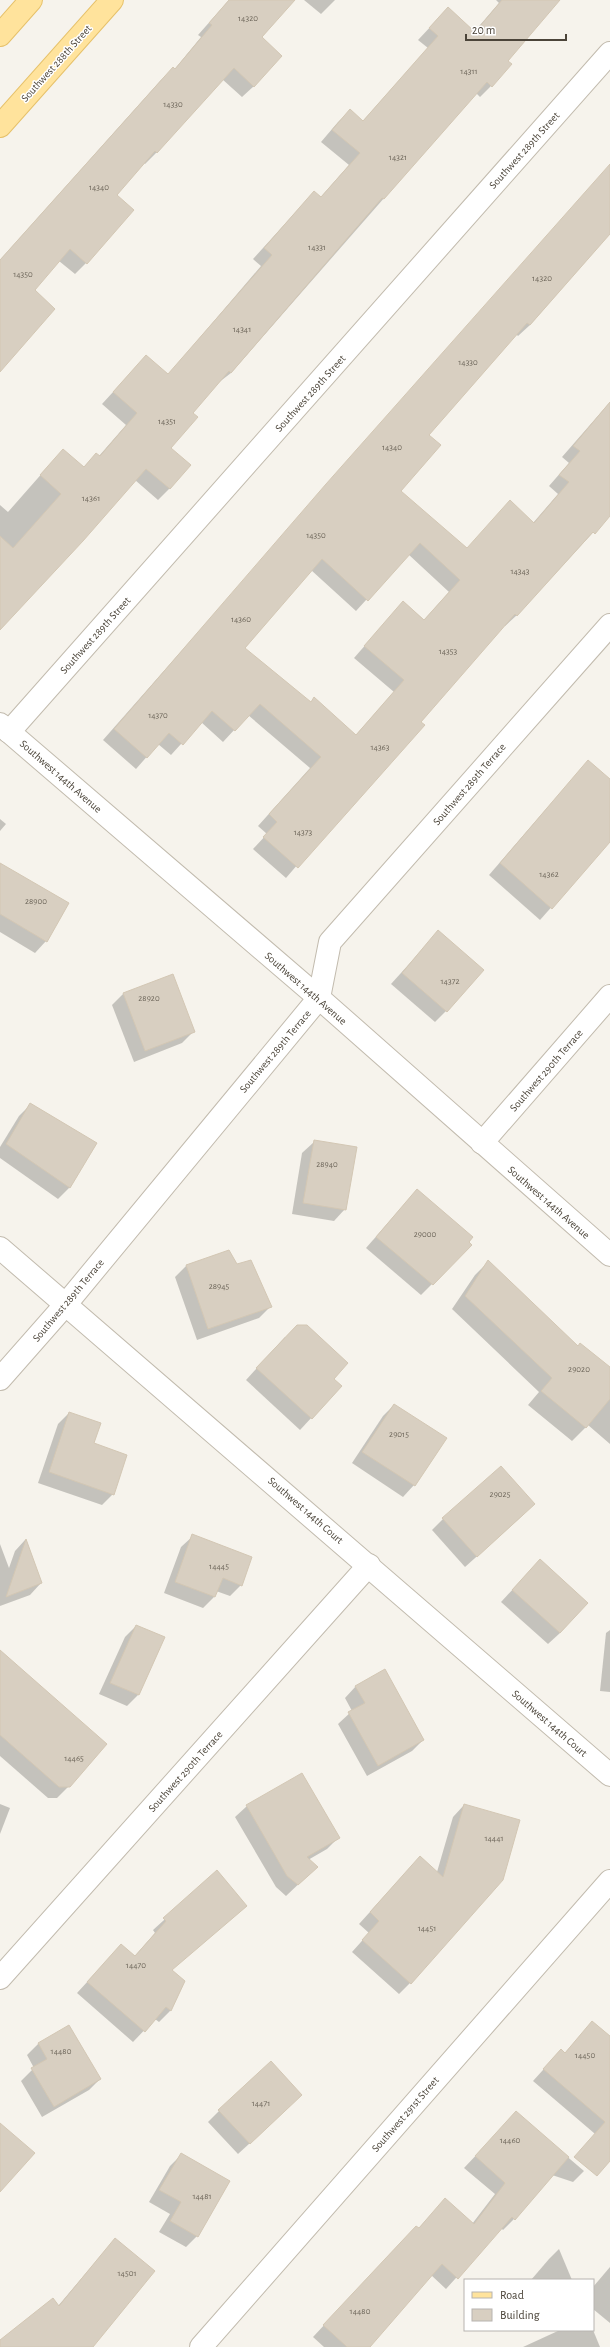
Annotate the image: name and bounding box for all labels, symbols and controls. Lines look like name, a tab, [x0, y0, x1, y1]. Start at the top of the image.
house number: 14320	[238, 14, 258, 23]
scale bar	[466, 16, 566, 42]
street label: Southwest 288th Street	[19, 22, 94, 104]
text: 20 m	[472, 24, 495, 36]
house number: 14311	[460, 67, 478, 76]
house number: 14330	[163, 100, 183, 109]
street label: Southwest 289th Street	[487, 109, 562, 191]
house number: 14321	[389, 153, 407, 162]
house number: 14340	[89, 183, 109, 192]
house number: 14331	[308, 243, 326, 252]
house number: 14350	[13, 270, 33, 279]
house number: 14320	[532, 274, 552, 283]
house number: 14341	[233, 325, 251, 334]
street label: Southwest 289th Street	[273, 352, 348, 434]
house number: 14330	[458, 358, 478, 367]
house number: 14351	[158, 417, 176, 426]
house number: 14340	[382, 443, 402, 452]
house number: 14361	[82, 494, 100, 503]
house number: 14350	[306, 531, 326, 540]
house number: 14343	[510, 567, 530, 576]
street label: Southwest 289th Street	[58, 594, 133, 676]
house number: 14360	[231, 615, 251, 624]
house number: 14353	[439, 647, 458, 656]
house number: 14370	[148, 711, 168, 720]
street label: Southwest 144th Avenue	[18, 738, 104, 815]
street label: Southwest 289th Terrace	[431, 741, 508, 827]
house number: 14363	[370, 743, 390, 752]
house number: 14373	[294, 828, 313, 837]
house number: 14362	[539, 870, 559, 879]
house number: 28900	[25, 897, 47, 906]
street label: Southwest 144th Avenue	[263, 950, 349, 1027]
house number: 14372	[441, 977, 459, 986]
house number: 28920	[138, 994, 160, 1003]
street label: Southwest 289th Terrace	[238, 1008, 313, 1095]
street label: Southwest 290th Terrace	[508, 1027, 585, 1114]
house number: 28940	[316, 1160, 338, 1169]
street label: Southwest 144th Avenue	[506, 1164, 592, 1241]
house number: 29000	[414, 1230, 437, 1239]
street label: Southwest 289th Terrace	[31, 1257, 106, 1344]
house number: 28945	[209, 1282, 230, 1291]
house number: 29020	[568, 1365, 590, 1374]
house number: 29015	[389, 1430, 409, 1439]
street label: Southwest 144th Court	[266, 1475, 346, 1546]
house number: 29025	[490, 1490, 511, 1499]
house number: 14445	[209, 1562, 229, 1571]
street label: Southwest 144th Court	[510, 1688, 590, 1759]
street label: Southwest 290th Terrace	[146, 1729, 225, 1814]
house number: 14465	[64, 1754, 84, 1763]
house number: 14441	[484, 1834, 504, 1843]
house number: 14451	[418, 1924, 436, 1933]
house number: 14470	[126, 1961, 146, 1970]
house number: 14480	[51, 2047, 72, 2056]
house number: 14450	[575, 2051, 595, 2060]
street label: Southwest 291st Street	[370, 2074, 441, 2154]
house number: 14471	[252, 2099, 270, 2108]
house number: 14460	[500, 2136, 521, 2145]
house number: 14481	[192, 2192, 212, 2201]
house number: 14501	[117, 2269, 137, 2278]
legend	[464, 2279, 594, 2331]
text: Road	[500, 2289, 524, 2301]
house number: 14480	[350, 2307, 371, 2316]
text: Building	[500, 2309, 540, 2321]

